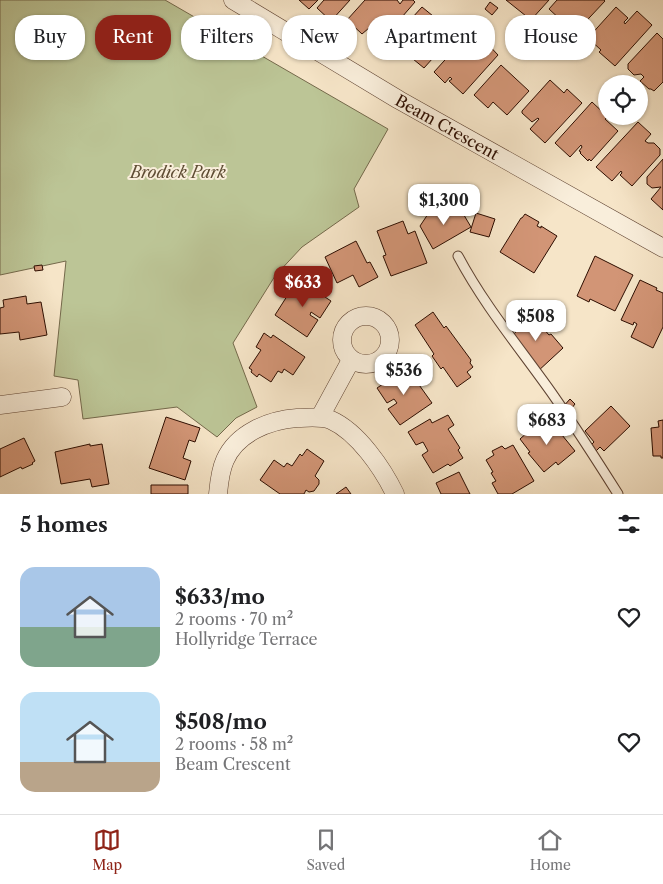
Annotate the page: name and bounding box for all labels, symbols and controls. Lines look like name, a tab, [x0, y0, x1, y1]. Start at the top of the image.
chip: Buy	[15, 15, 85, 60]
chip: Rent	[95, 15, 171, 60]
chip: Filters	[181, 15, 272, 60]
chip: New	[282, 15, 357, 60]
chip: Apartment	[367, 15, 495, 60]
chip: House	[505, 15, 596, 60]
map controls	[598, 75, 648, 125]
button: locate	[598, 75, 648, 125]
street label: Beam Crescent	[392, 90, 503, 164]
park label: Brodick Park	[128, 162, 226, 182]
pin: $1,300	[403, 184, 485, 226]
text: $1,300	[419, 190, 469, 210]
pin: $633	[273, 266, 333, 308]
text: $633	[285, 272, 321, 292]
pin: $508	[506, 300, 566, 342]
text: $508	[517, 306, 555, 326]
pin: $536	[374, 354, 434, 396]
text: $536	[386, 360, 422, 380]
pin: $683	[517, 404, 577, 446]
text: $683	[528, 410, 566, 430]
icon: filters	[615, 510, 643, 538]
text: 5 homes	[20, 512, 108, 537]
text: $633/mo	[175, 584, 265, 609]
icon: home	[60, 587, 120, 647]
icon: heart	[615, 603, 643, 631]
text: 2 rooms · 70 m²	[175, 609, 293, 629]
text: Hollyridge Terrace	[175, 629, 318, 649]
text: $508/mo	[175, 709, 267, 734]
icon: home	[60, 712, 120, 772]
icon: heart	[615, 728, 643, 756]
text: 2 rooms · 58 m²	[175, 734, 293, 754]
text: Beam Crescent	[175, 754, 291, 774]
tab: Map	[92, 826, 122, 874]
tab: Saved	[307, 826, 345, 874]
tab: Home	[530, 826, 571, 874]

